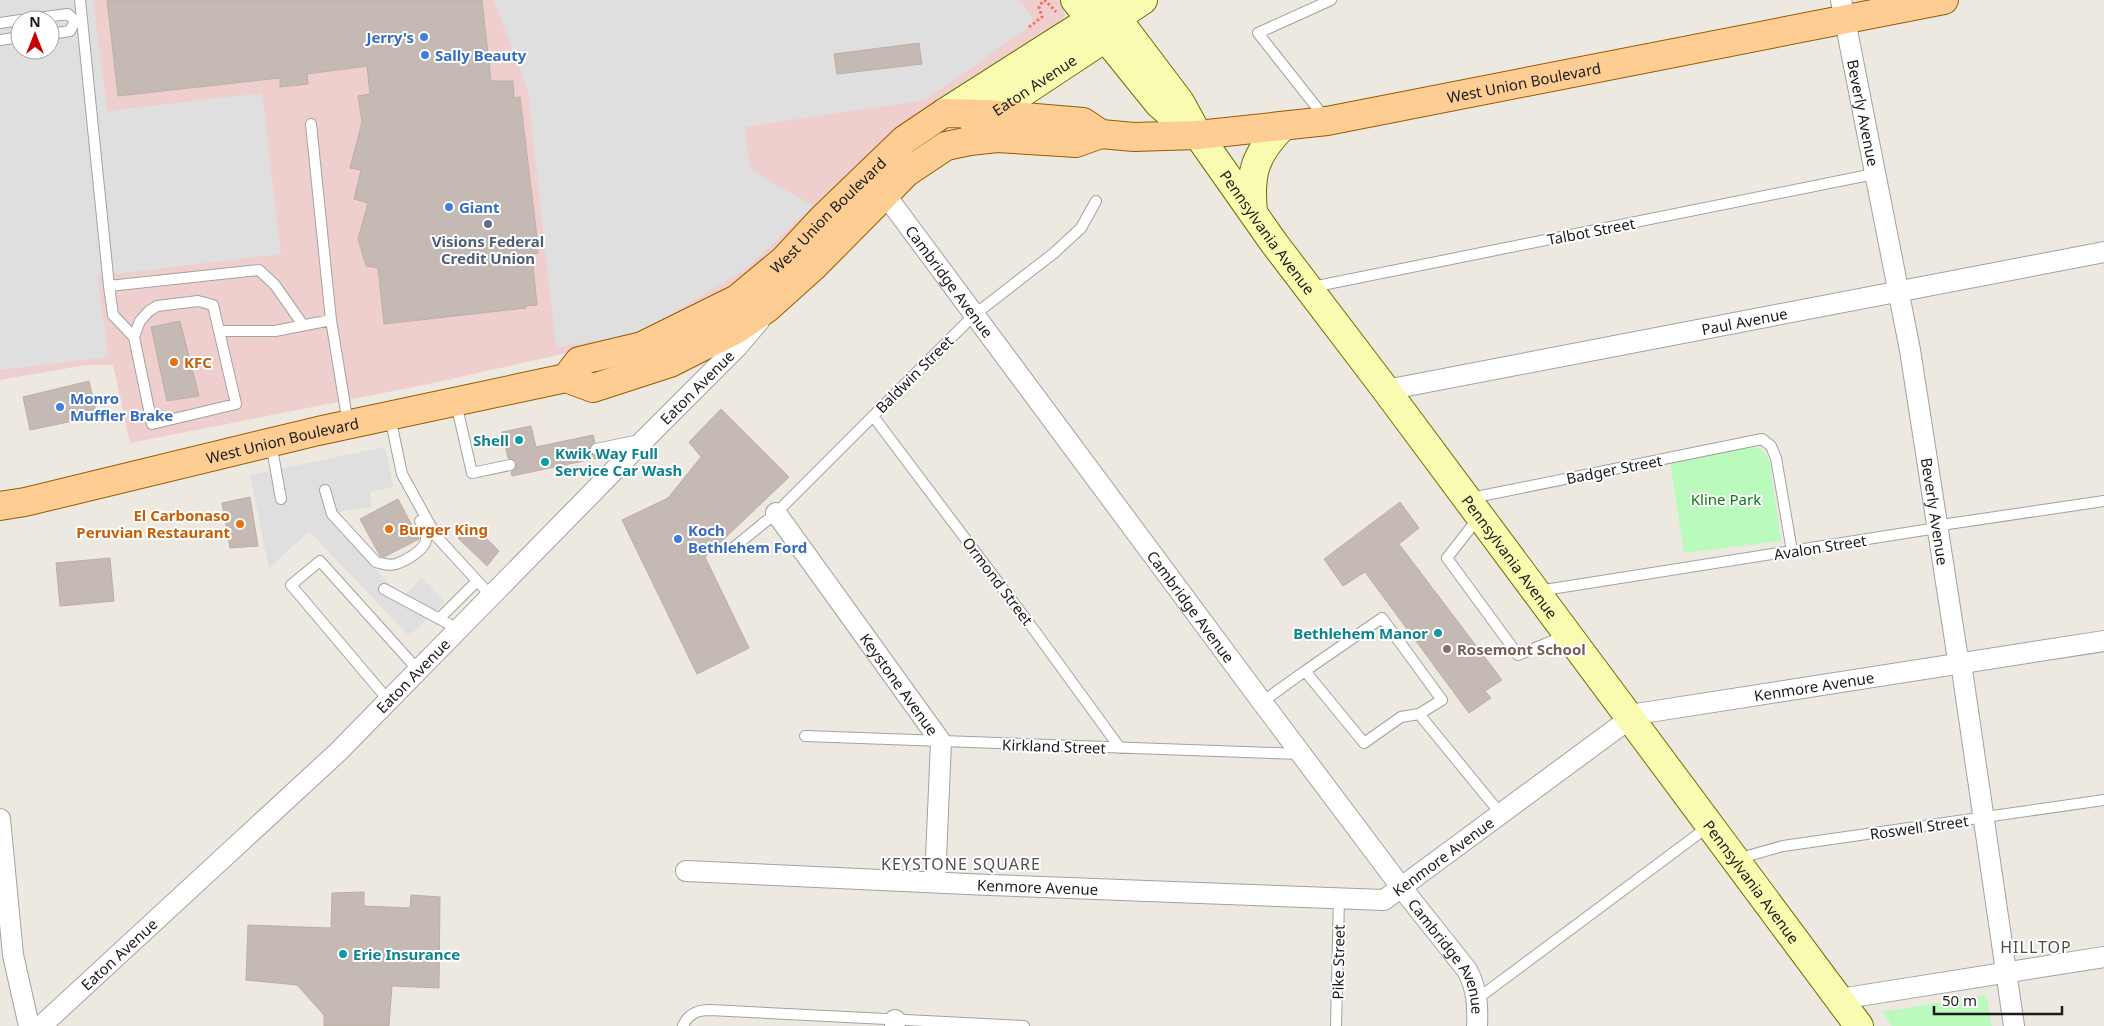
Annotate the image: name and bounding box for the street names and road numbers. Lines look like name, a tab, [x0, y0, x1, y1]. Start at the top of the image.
street label: Eaton Avenue	[988, 50, 1080, 120]
street label: West Union Boulevard	[1445, 58, 1603, 107]
street label: Beverly Avenue	[1843, 58, 1884, 168]
street label: West Union Boulevard	[766, 153, 890, 278]
street label: Pennsylvania Avenue	[1216, 166, 1320, 298]
street label: Talbot Street	[1545, 213, 1637, 249]
street label: Cambridge Avenue	[901, 221, 998, 341]
street label: Paul Avenue	[1700, 303, 1789, 339]
street label: Baldwin Street	[871, 330, 958, 417]
street label: Eaton Avenue	[656, 346, 738, 428]
street label: West Union Boulevard	[204, 413, 361, 468]
street label: Badger Street	[1564, 450, 1664, 488]
street label: Beverly Avenue	[1917, 456, 1953, 566]
street label: Pennsylvania Avenue	[1457, 491, 1562, 622]
street label: Avalon Street	[1772, 530, 1868, 564]
street label: Ormond Street	[958, 533, 1038, 630]
street label: Cambridge Avenue	[1143, 546, 1239, 667]
street label: Keystone Avenue	[856, 629, 943, 739]
street label: Eaton Avenue	[372, 634, 454, 717]
street label: Kenmore Avenue	[1753, 667, 1875, 705]
street label: Kirkland Street	[1002, 734, 1107, 758]
street label: Roswell Street	[1868, 810, 1970, 844]
street label: Kenmore Avenue	[1388, 812, 1498, 900]
street label: Pennsylvania Avenue	[1699, 816, 1804, 947]
street label: Kenmore Avenue	[977, 874, 1099, 899]
street label: Cambridge Avenue	[1404, 894, 1487, 1015]
street label: Eaton Avenue	[76, 914, 161, 994]
street label: Pike Street	[1327, 924, 1349, 1000]

